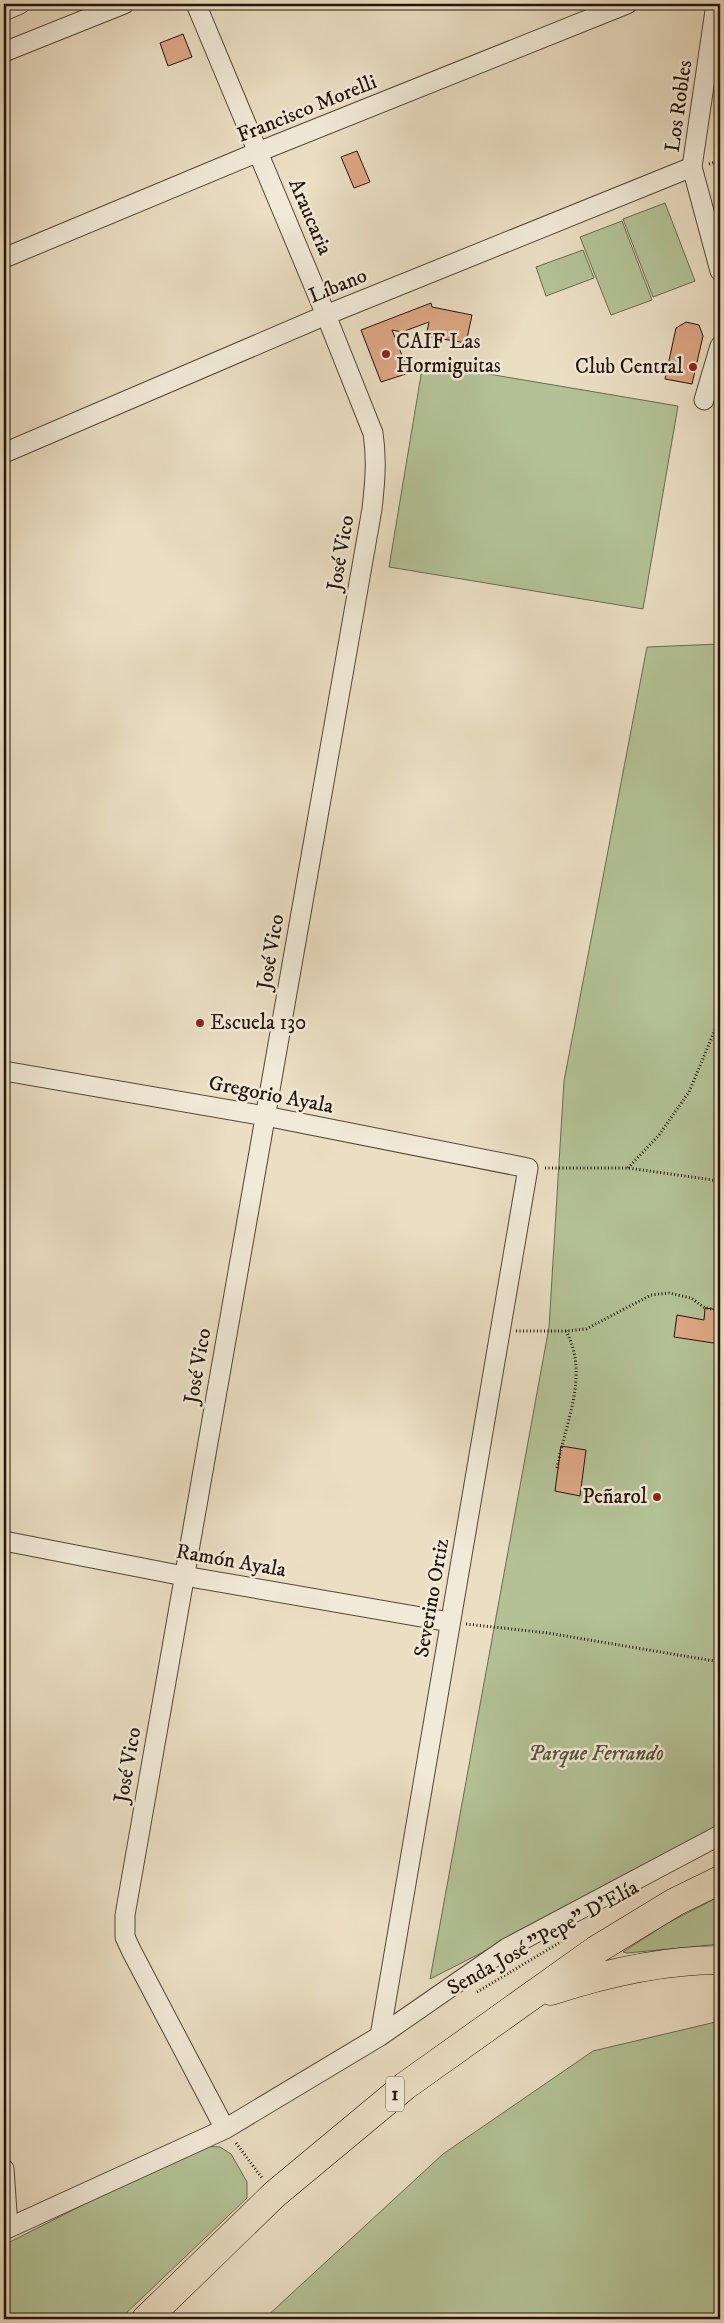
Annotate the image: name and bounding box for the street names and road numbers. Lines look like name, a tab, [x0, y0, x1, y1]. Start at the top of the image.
street label: Los Robles	[660, 58, 698, 154]
street label: Francisco Morelli	[233, 69, 381, 149]
street label: Araucaria	[282, 175, 338, 259]
street label: Líbano	[305, 263, 371, 309]
street label: José Vico	[321, 513, 360, 595]
street label: José Vico	[251, 912, 290, 994]
street label: Gregorio Ayala	[206, 1070, 336, 1120]
street label: José Vico	[178, 1326, 217, 1408]
street label: Severino Ortiz	[409, 1536, 455, 1660]
street label: Ramón Ayala	[174, 1539, 288, 1583]
street label: José Vico	[108, 1725, 147, 1807]
street label: Senda José "Pepe" D'Elía	[443, 1875, 643, 2001]
road number: 1	[386, 2076, 404, 2112]

